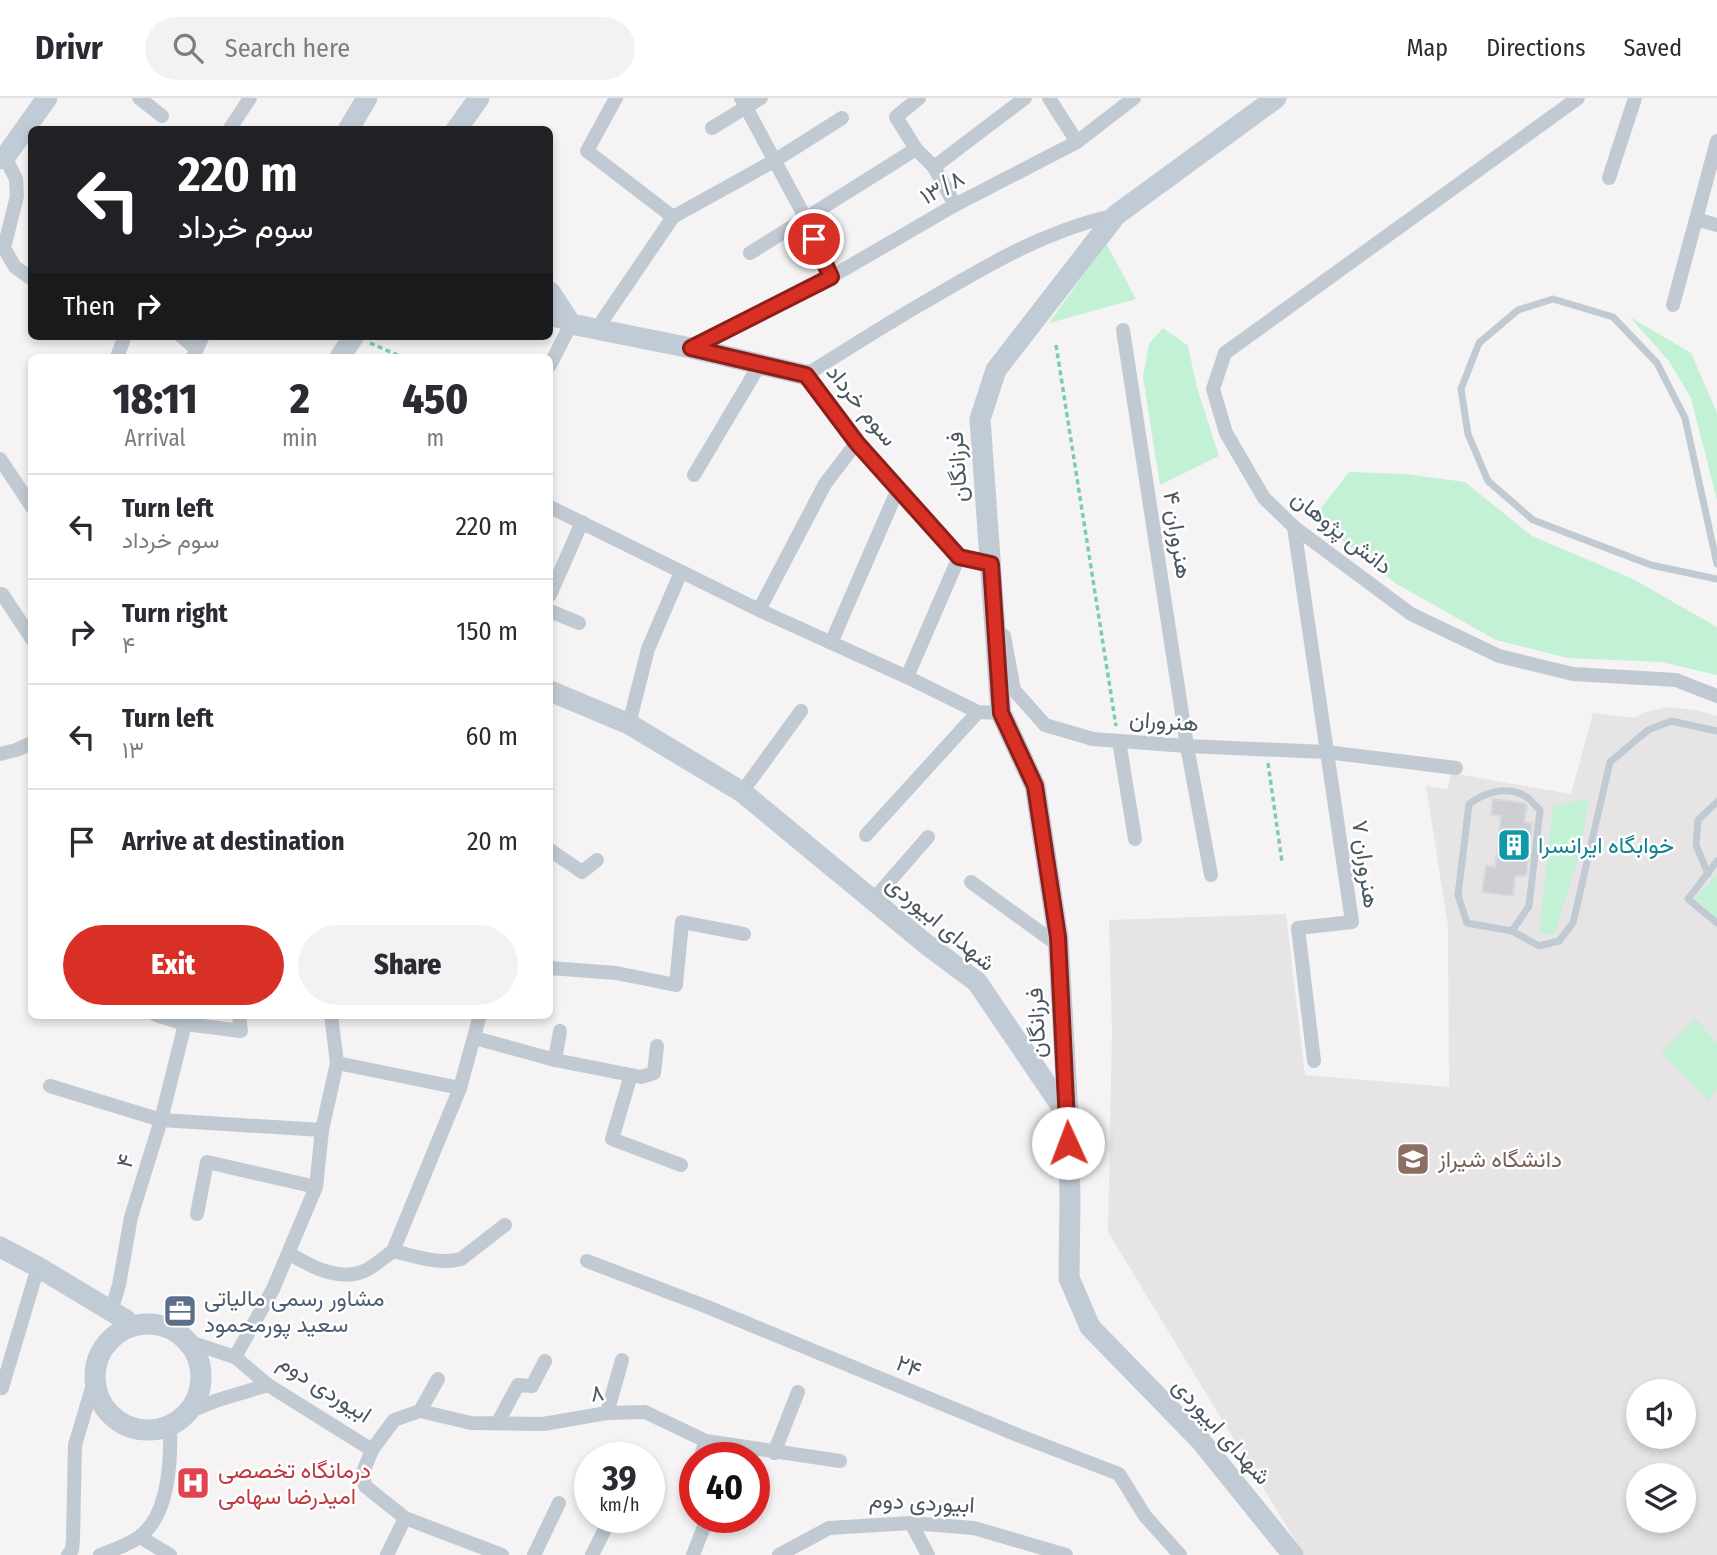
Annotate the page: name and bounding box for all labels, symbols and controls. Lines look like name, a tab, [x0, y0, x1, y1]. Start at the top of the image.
search box	[145, 17, 635, 80]
text: Drivr	[35, 28, 103, 68]
icon: search	[169, 29, 207, 67]
text: Search here	[225, 33, 350, 64]
text: Map	[1407, 34, 1448, 62]
text: Directions	[1486, 34, 1585, 62]
text: Saved	[1623, 34, 1682, 62]
text: 220 m	[178, 145, 298, 204]
icon: left	[63, 154, 154, 245]
street label: ۱۳/۸	[915, 164, 969, 210]
text: سوم خرداد	[178, 208, 313, 246]
pin	[784, 209, 844, 269]
icon: arrive	[795, 220, 833, 258]
icon: right	[129, 287, 167, 325]
text: Then	[63, 291, 115, 322]
street label: سوم خرداد	[820, 358, 903, 452]
text: 18:11	[113, 374, 197, 424]
text: 2	[290, 374, 310, 424]
text: 450	[402, 374, 468, 424]
text: Arrival	[125, 424, 186, 452]
text: min	[282, 424, 318, 452]
text: m	[426, 424, 444, 452]
street label: فرزانگان	[941, 431, 974, 503]
street label: دانش پژوهان	[1284, 484, 1398, 582]
street label: هنروران ۴	[1156, 489, 1199, 581]
text: Turn left	[122, 493, 214, 524]
icon: left	[63, 508, 101, 546]
text: 220 m	[455, 511, 518, 542]
text: سوم خرداد	[122, 526, 219, 554]
text: Turn right	[122, 598, 228, 629]
icon: right	[63, 613, 101, 651]
text: 150 m	[456, 616, 518, 647]
text: ۴	[122, 631, 135, 659]
text: Turn left	[122, 703, 214, 734]
street label: هنروران	[1128, 705, 1200, 738]
icon: left	[63, 718, 101, 756]
text: 60 m	[465, 721, 518, 752]
text: ۱۳	[122, 736, 144, 764]
street label: هنروران ۷	[1345, 818, 1386, 910]
icon: arrive	[63, 823, 101, 861]
text: Arrive at destination	[122, 826, 345, 857]
text: 20 m	[467, 826, 518, 857]
building icon: خوابگاه ایرانسرا	[1495, 826, 1533, 864]
place label: خوابگاه ایرانسرا	[1538, 831, 1674, 860]
street label: شهدای ابیوردی	[880, 869, 1001, 978]
button: Exit	[63, 925, 284, 1005]
button: Share	[298, 925, 518, 1005]
street label: فرزانگان	[1020, 987, 1053, 1059]
position arrow	[1031, 1106, 1105, 1180]
school or university icon: دانشگاه شیراز	[1394, 1140, 1432, 1178]
place label: دانشگاه شیراز	[1437, 1145, 1562, 1174]
street label: ۴	[110, 1151, 140, 1171]
place label: مشاور رسمی مالیاتی سعید پورمحمود	[204, 1284, 385, 1340]
office icon: مشاور رسمی مالیاتی سعید پورمحمود	[161, 1292, 199, 1330]
street label: ابیوردی دوم	[273, 1348, 377, 1429]
street label: ۲۴	[892, 1348, 926, 1384]
street label: شهدای ابیوردی	[1166, 1372, 1277, 1491]
street label: ۸	[588, 1378, 606, 1408]
map controls	[1626, 1379, 1696, 1533]
button: sound	[1626, 1379, 1696, 1449]
speed limit sign: 40	[679, 1442, 770, 1533]
place label: درمانگاه تخصصی امیدرضا سهامی	[218, 1456, 371, 1511]
text: 39	[602, 1457, 637, 1499]
button: layers	[1626, 1463, 1696, 1533]
hospital icon: درمانگاه تخصصی امیدرضا سهامی	[174, 1464, 212, 1502]
street label: ابیوردی دوم	[869, 1485, 975, 1520]
text: km/h	[599, 1494, 640, 1516]

